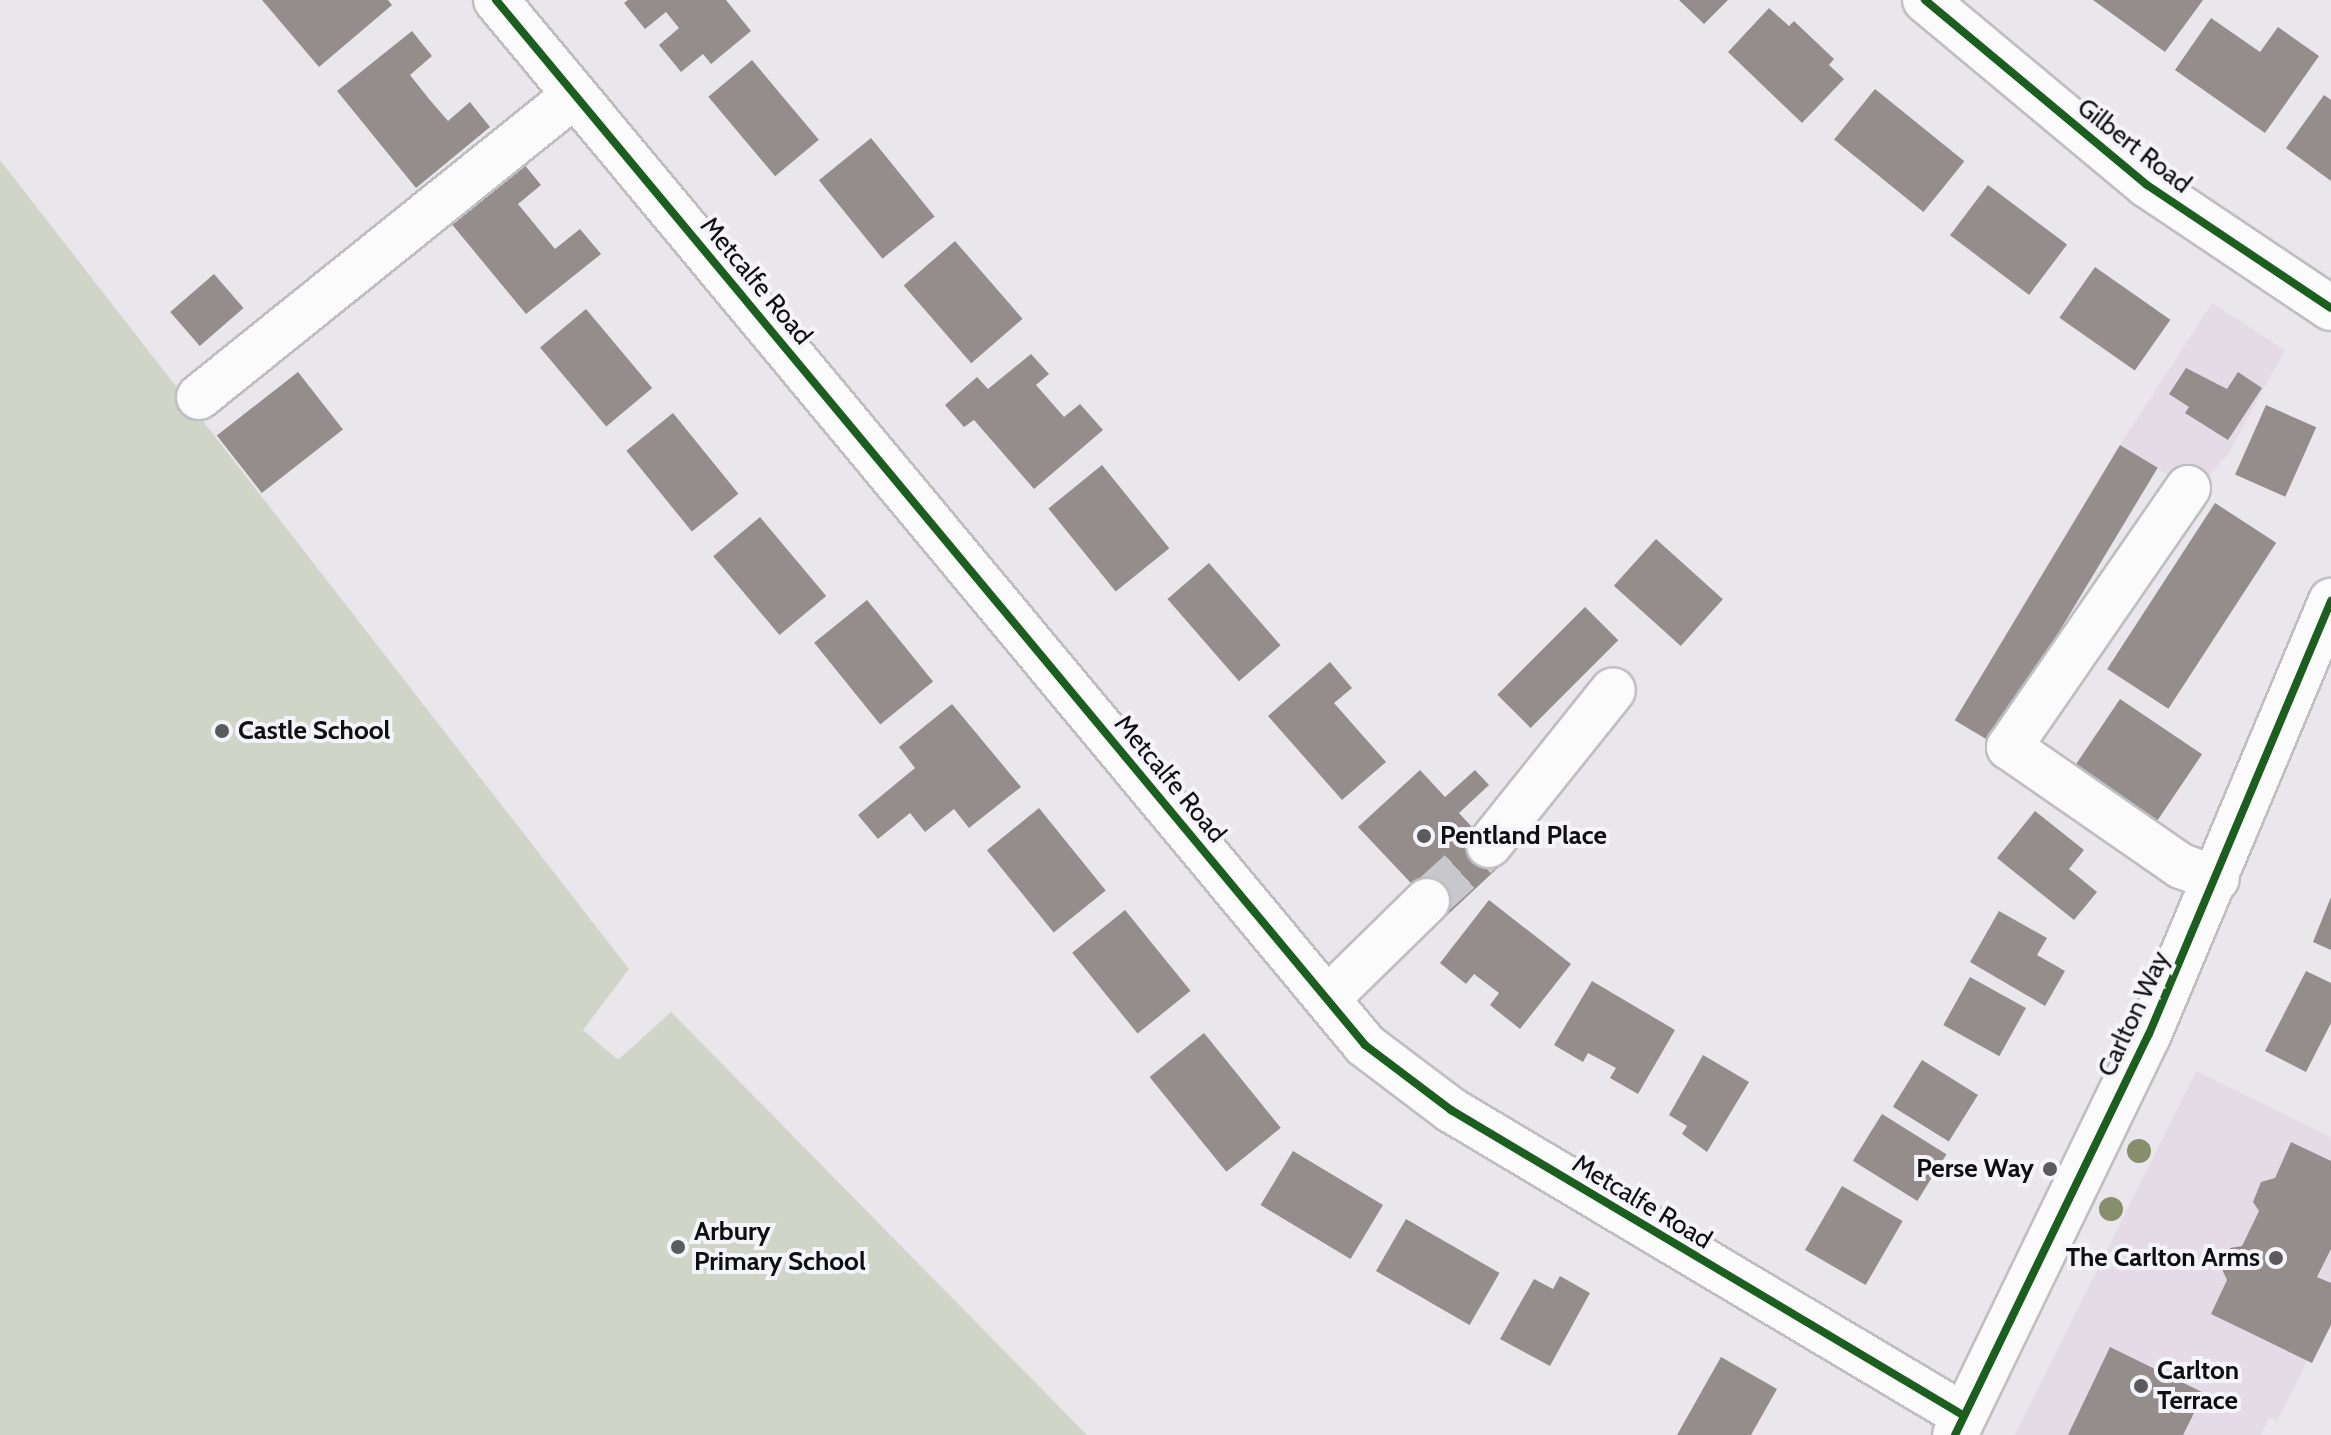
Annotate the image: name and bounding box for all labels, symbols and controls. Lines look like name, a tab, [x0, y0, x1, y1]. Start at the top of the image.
street label: Gilbert Road	[2071, 92, 2197, 200]
street label: Metcalfe Road	[694, 211, 818, 351]
street label: Metcalfe Road	[1108, 709, 1232, 849]
place label: Castle School	[238, 715, 390, 747]
marker: Castle School	[213, 722, 231, 740]
place label: Pentland Place	[1440, 820, 1607, 852]
marker: Pentland Place	[1415, 827, 1433, 845]
street label: Carlton Way	[2091, 946, 2177, 1082]
street label: Metcalfe Road	[1567, 1148, 1717, 1256]
place label: Perse Way	[1916, 1153, 2034, 1185]
marker: Perse Way	[2041, 1160, 2059, 1178]
place label: Arbury Primary School	[694, 1216, 866, 1278]
marker: Arbury Primary School	[669, 1238, 687, 1256]
place label: The Carlton Arms	[2066, 1242, 2260, 1274]
marker: The Carlton Arms	[2267, 1249, 2285, 1267]
place label: Carlton Terrace	[2157, 1355, 2239, 1416]
marker: Carlton Terrace	[2132, 1377, 2150, 1395]

